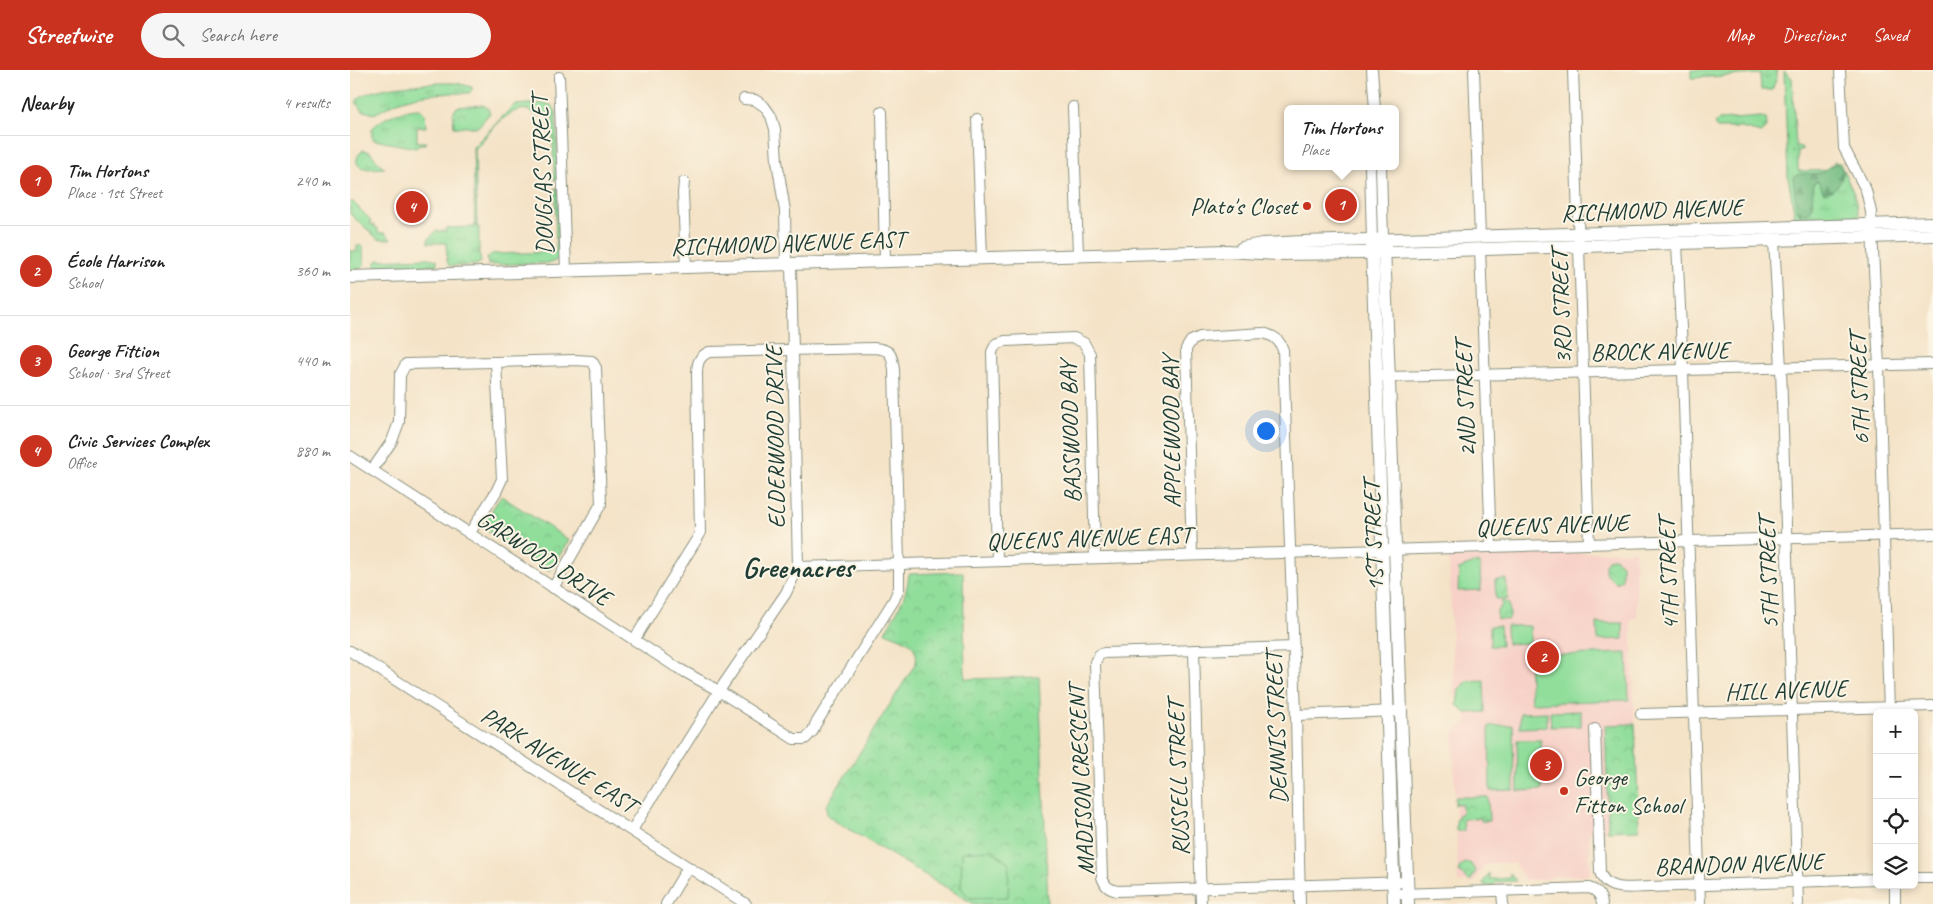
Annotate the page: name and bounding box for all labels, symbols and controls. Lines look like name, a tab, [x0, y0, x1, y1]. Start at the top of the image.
search box	[141, 13, 491, 58]
text: Streetwise	[25, 20, 111, 50]
icon: search	[159, 21, 187, 49]
text: Search here	[199, 23, 277, 47]
text: Map	[1727, 24, 1754, 46]
text: Directions	[1782, 24, 1845, 46]
text: Saved	[1873, 24, 1908, 46]
street label: DOUGLAS STREET	[524, 89, 560, 255]
text: Nearby	[20, 90, 73, 116]
text: 4 results	[283, 93, 330, 113]
popup	[1284, 105, 1399, 170]
text: Tim Hortons	[1301, 116, 1382, 140]
text: Place	[1301, 140, 1329, 160]
text: Tim Hortons	[67, 159, 148, 183]
text: 1	[32, 171, 40, 191]
text: 240 m	[296, 171, 330, 191]
text: Place · 1st Street	[67, 183, 162, 203]
pin: 1	[1325, 186, 1357, 224]
pin: 4	[396, 188, 428, 226]
place label: Plato's Closet	[1190, 191, 1299, 221]
street label: RICHMOND AVENUE	[1561, 192, 1746, 228]
marker: Plato's Closet	[1301, 200, 1313, 212]
street label: RICHMOND AVENUE EAST	[670, 224, 911, 262]
street label: 3RD STREET	[1544, 243, 1578, 365]
text: École Harrison	[67, 249, 164, 273]
text: 2	[32, 261, 40, 281]
text: 360 m	[296, 261, 330, 281]
text: School	[67, 273, 101, 293]
street label: 6TH STREET	[1842, 326, 1876, 446]
street label: 2ND STREET	[1448, 335, 1482, 457]
street label: BROCK AVENUE	[1590, 335, 1732, 367]
text: George Fittion	[67, 339, 159, 363]
street label: ELDERWOOD DRIVE	[758, 343, 792, 529]
text: 3	[32, 351, 40, 371]
text: 440 m	[296, 351, 330, 371]
street label: APPLEWOOD BAY	[1155, 351, 1187, 508]
street label: BASSWOOD BAY	[1052, 356, 1087, 504]
text: School · 3rd Street	[67, 363, 170, 383]
your location	[1253, 418, 1279, 444]
text: Civic Services Complex	[67, 429, 209, 453]
text: 4	[32, 441, 40, 461]
text: 880 m	[296, 441, 330, 461]
text: Office	[67, 453, 96, 473]
street label: 1ST STREET	[1356, 474, 1390, 592]
street label: GARWOOD DRIVE	[471, 503, 619, 614]
street label: QUEENS AVENUE	[1475, 507, 1632, 543]
street label: 5TH STREET	[1751, 510, 1785, 630]
street label: 4TH STREET	[1651, 511, 1685, 631]
street label: QUEENS AVENUE EAST	[986, 519, 1197, 557]
district label: Greenacres	[743, 549, 856, 586]
pin: 2	[1527, 638, 1559, 676]
street label: DENNIS STREET	[1258, 646, 1294, 804]
street label: HILL AVENUE	[1725, 673, 1850, 707]
street label: MADISON CRESCENT	[1061, 679, 1101, 876]
street label: RUSSELL STREET	[1160, 694, 1196, 856]
street label: PARK AVENUE EAST	[476, 700, 647, 823]
map controls	[1873, 709, 1918, 889]
button: +	[1873, 709, 1918, 754]
pin: 3	[1530, 746, 1562, 784]
button: −	[1873, 754, 1918, 799]
place label: George Fitton School	[1574, 762, 1686, 820]
marker: George Fitton School	[1558, 785, 1570, 797]
button: locate	[1873, 799, 1918, 844]
button: layers	[1873, 844, 1918, 889]
street label: BRANDON AVENUE	[1654, 846, 1827, 882]

